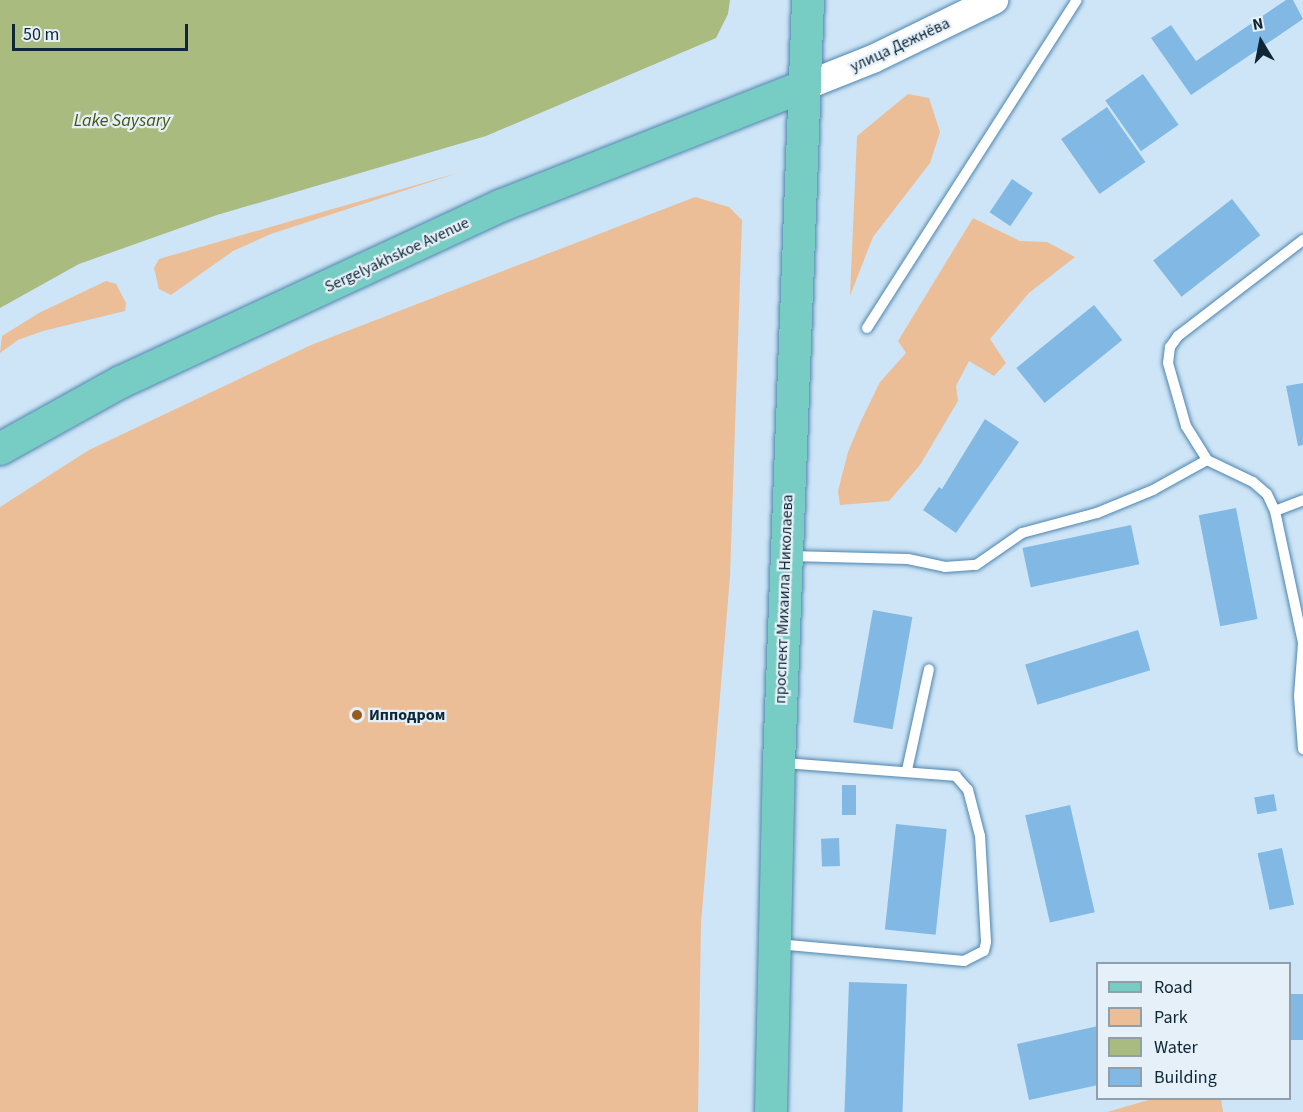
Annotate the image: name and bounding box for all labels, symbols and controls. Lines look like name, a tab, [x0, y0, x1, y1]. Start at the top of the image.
scale bar	[15, 12, 190, 50]
north arrow	[1231, 12, 1291, 72]
text: N	[1251, 13, 1265, 36]
street label: улица Дежнёва	[847, 14, 953, 76]
text: 50 m	[23, 22, 59, 47]
water label: Lake Saysary	[74, 110, 170, 132]
street label: Sergelyakhskoe Avenue	[322, 213, 472, 297]
street label: проспект Михаила Николаева	[771, 494, 797, 704]
place label: Ипподром	[369, 705, 445, 725]
marker: Ипподром	[350, 708, 364, 722]
legend	[1096, 962, 1291, 1100]
text: Road	[1154, 975, 1193, 1000]
text: Park	[1154, 1005, 1188, 1030]
text: Water	[1154, 1035, 1198, 1060]
text: Building	[1154, 1065, 1217, 1090]

